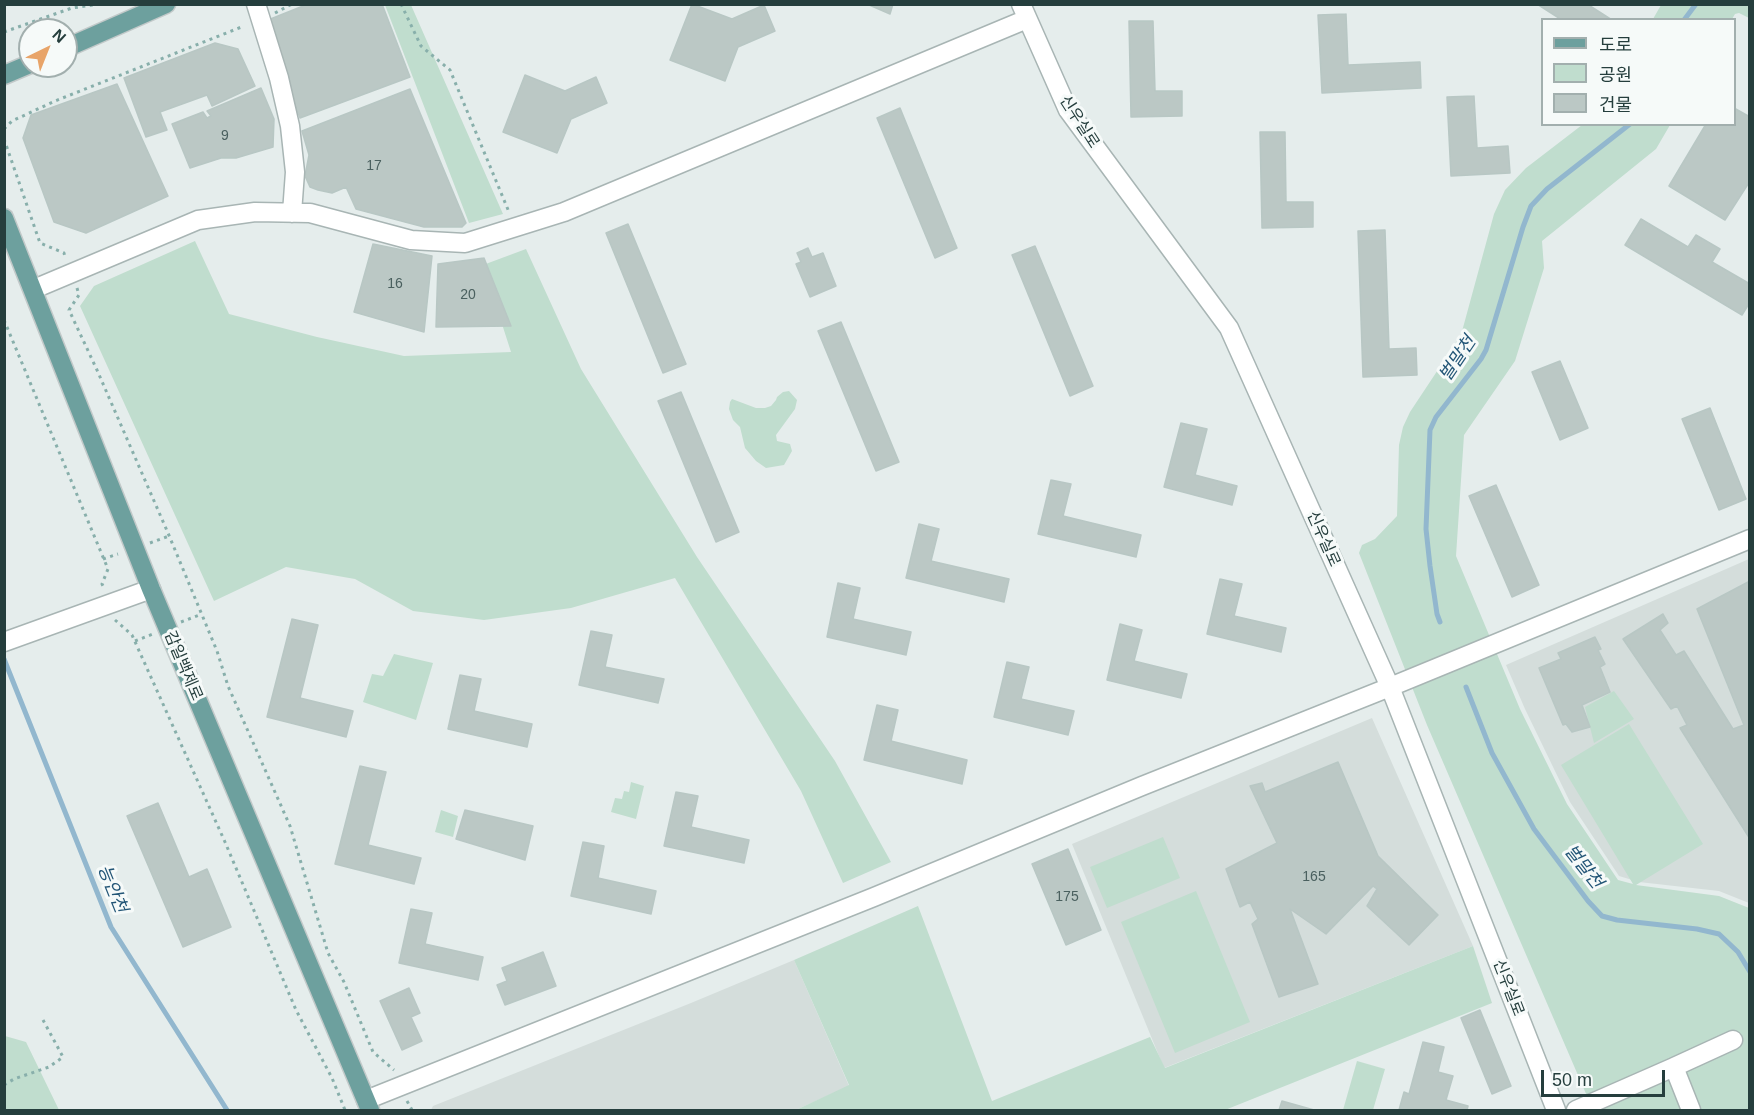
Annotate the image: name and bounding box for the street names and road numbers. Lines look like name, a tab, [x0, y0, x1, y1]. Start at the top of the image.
street label: 신우실로	[1055, 92, 1103, 152]
street label: 신우실로	[1302, 508, 1344, 570]
street label: 감일백제로	[160, 628, 206, 704]
street label: 신우실로	[1488, 957, 1528, 1019]

